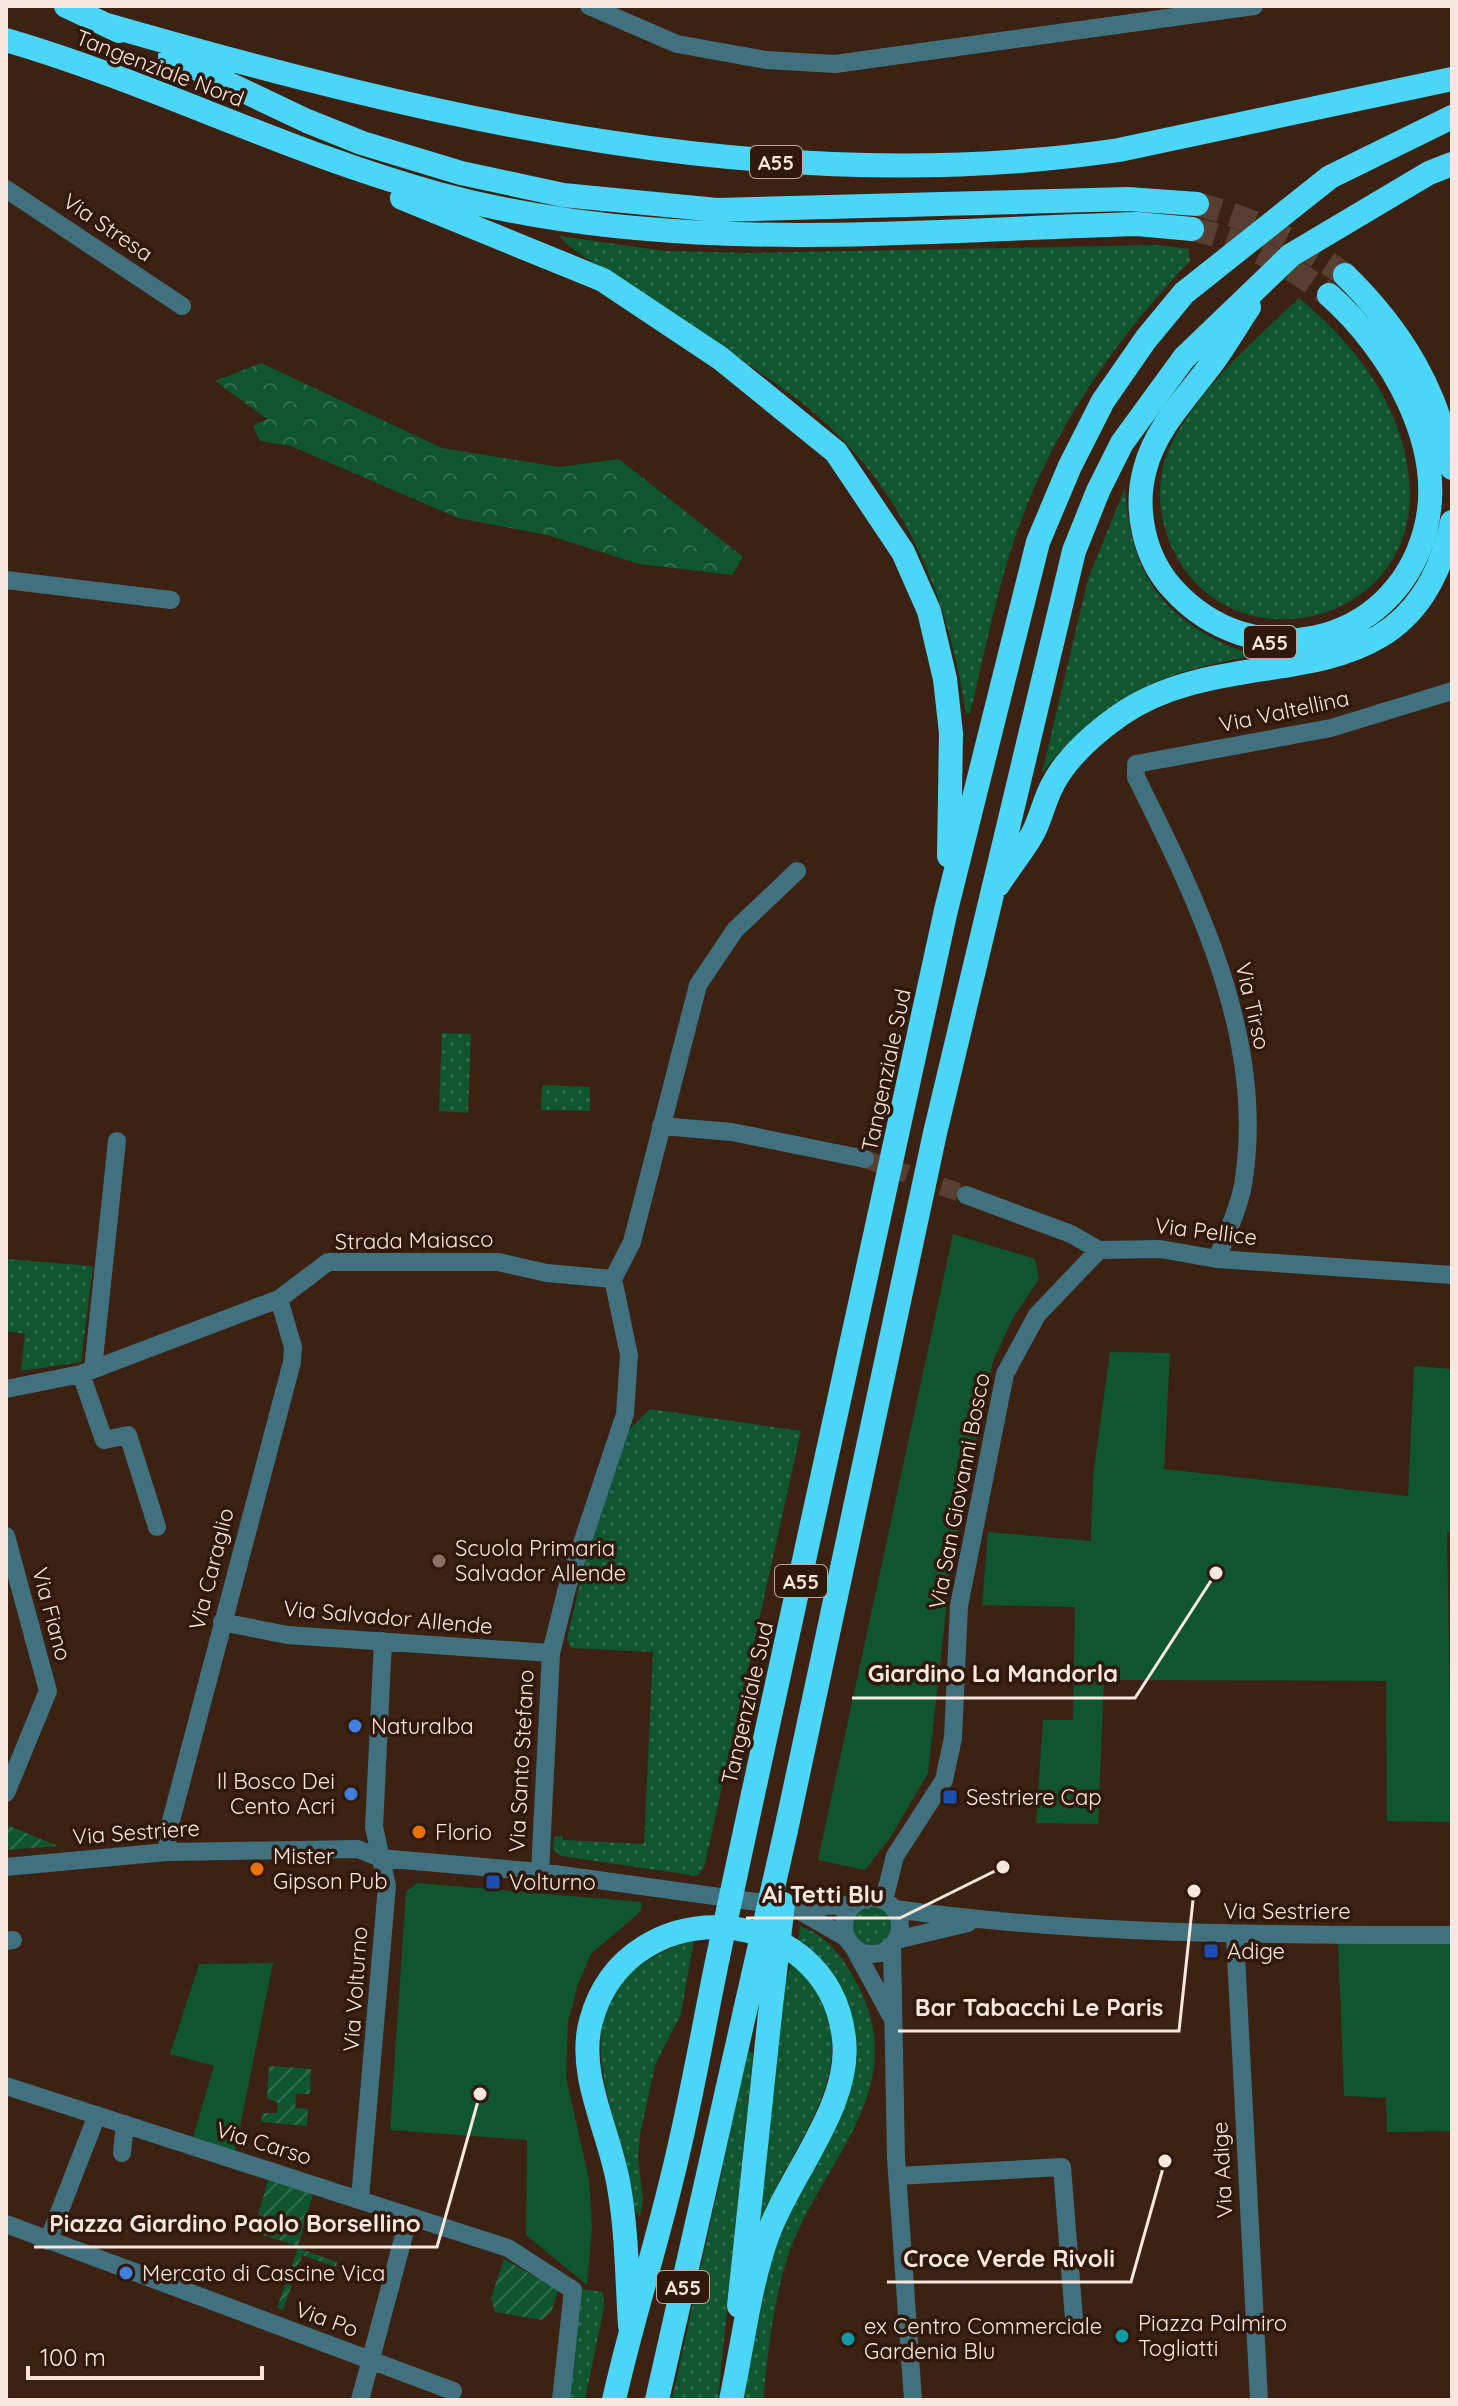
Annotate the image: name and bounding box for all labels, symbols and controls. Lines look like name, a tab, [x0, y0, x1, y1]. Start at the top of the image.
street label: Tangenziale Nord	[72, 23, 248, 113]
road number: A55	[750, 146, 802, 178]
street label: Via Stresa	[58, 187, 158, 267]
road number: A55	[1244, 626, 1296, 658]
street label: Via Valtellina	[1217, 684, 1351, 738]
street label: Via Tirso	[1229, 960, 1277, 1052]
street label: Tangenziale Sud	[855, 986, 917, 1154]
street label: Via Pellice	[1153, 1211, 1259, 1251]
street label: Strada Maiasco	[334, 1225, 494, 1255]
street label: Via San Giovanni Bosco	[922, 1371, 996, 1611]
street label: Via Caraglio	[182, 1505, 240, 1633]
place label: Scuola Primaria Salvador Allende	[455, 1534, 626, 1587]
marker: Scuola Primaria Salvador Allende	[430, 1552, 448, 1570]
street label: Via Fiano	[26, 1564, 78, 1664]
road number: A55	[775, 1565, 827, 1597]
street label: Via Salvador Allende	[282, 1594, 494, 1640]
street label: Tangenziale Sud	[715, 1619, 779, 1787]
callout: Giardino La Mandorla	[852, 1650, 1135, 1698]
text: Giardino La Mandorla	[868, 1658, 1118, 1688]
street label: Via Santo Stefano	[502, 1669, 540, 1853]
place label: Naturalba	[371, 1712, 474, 1740]
marker: Naturalba	[346, 1717, 364, 1735]
place label: Il Bosco Dei Cento Acri	[217, 1767, 335, 1820]
place label: Sestriere Cap	[966, 1783, 1102, 1811]
marker: Il Bosco Dei Cento Acri	[342, 1785, 360, 1803]
marker: Sestriere Cap	[941, 1788, 959, 1806]
street label: Via Sestriere	[72, 1814, 200, 1850]
place label: Florio	[435, 1818, 492, 1846]
marker: Florio	[410, 1823, 428, 1841]
place label: Mister Gipson Pub	[273, 1842, 388, 1895]
marker: Mister Gipson Pub	[248, 1860, 266, 1878]
place label: Volturno	[509, 1868, 596, 1896]
callout: Ai Tetti Blu	[746, 1870, 900, 1918]
marker: Volturno	[484, 1873, 502, 1891]
text: Ai Tetti Blu	[762, 1879, 884, 1909]
street label: Via Sestriere	[1223, 1897, 1351, 1925]
street label: Via Volturno	[337, 1925, 373, 2053]
place label: Adige	[1227, 1937, 1285, 1965]
marker: Adige	[1202, 1942, 1220, 1960]
callout: Bar Tabacchi Le Paris	[898, 1983, 1179, 2031]
text: Bar Tabacchi Le Paris	[915, 1992, 1163, 2022]
street label: Via Carso	[213, 2115, 315, 2171]
street label: Via Adige	[1205, 2121, 1239, 2219]
callout: Piazza Giardino Paolo Borsellino	[34, 2199, 437, 2247]
text: Piazza Giardino Paolo Borsellino	[49, 2208, 421, 2238]
callout: Croce Verde Rivoli	[887, 2234, 1131, 2282]
text: Croce Verde Rivoli	[903, 2243, 1115, 2273]
place label: Mercato di Cascine Vica	[142, 2259, 385, 2287]
marker: Mercato di Cascine Vica	[117, 2264, 135, 2282]
road number: A55	[657, 2271, 709, 2303]
street label: Via Po	[292, 2295, 362, 2343]
place label: Piazza Palmiro Togliatti	[1138, 2309, 1287, 2362]
place label: ex Centro Commerciale Gardenia Blu	[864, 2312, 1102, 2365]
marker: Piazza Palmiro Togliatti	[1113, 2327, 1131, 2345]
scale bar	[28, 2330, 262, 2380]
marker: ex Centro Commerciale Gardenia Blu	[839, 2330, 857, 2348]
text: 100 m	[40, 2342, 106, 2372]

